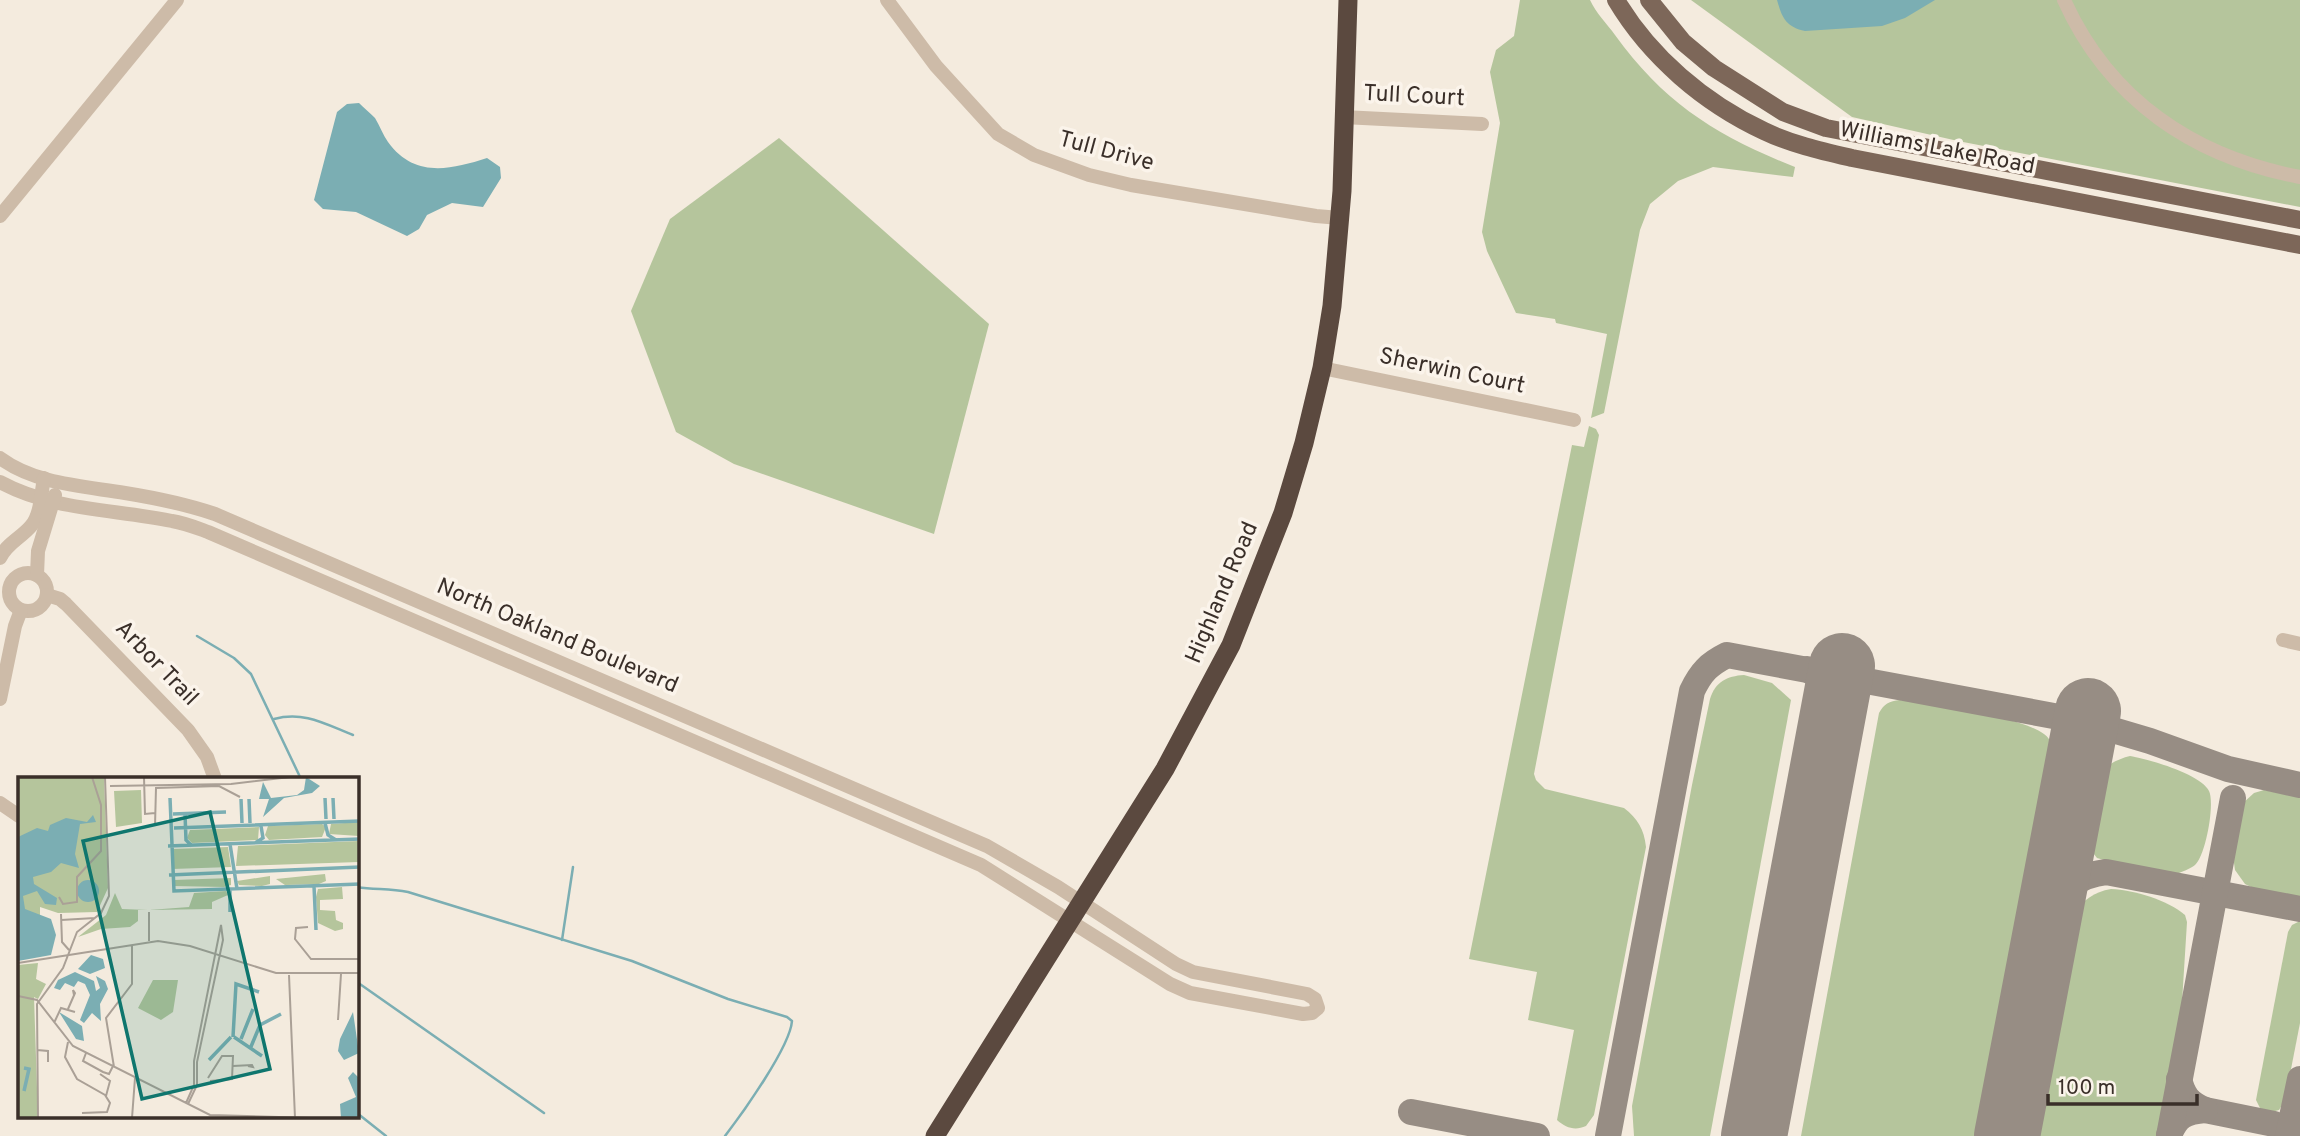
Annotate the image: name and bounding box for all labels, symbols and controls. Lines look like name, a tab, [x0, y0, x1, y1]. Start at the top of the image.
street label: Tull Court	[1362, 80, 1466, 114]
street label: Williams Lake Road	[1837, 116, 2037, 182]
street label: Tull Drive	[1055, 125, 1157, 179]
street label: Sherwin Court	[1376, 342, 1528, 402]
street label: Highland Road	[1180, 518, 1266, 668]
street label: North Oakland Boulevard	[432, 573, 682, 701]
street label: Arbor Trail	[108, 615, 204, 713]
inset map	[18, 777, 359, 1118]
scale bar	[2048, 1062, 2197, 1106]
text: 100 m	[2058, 1075, 2115, 1102]

